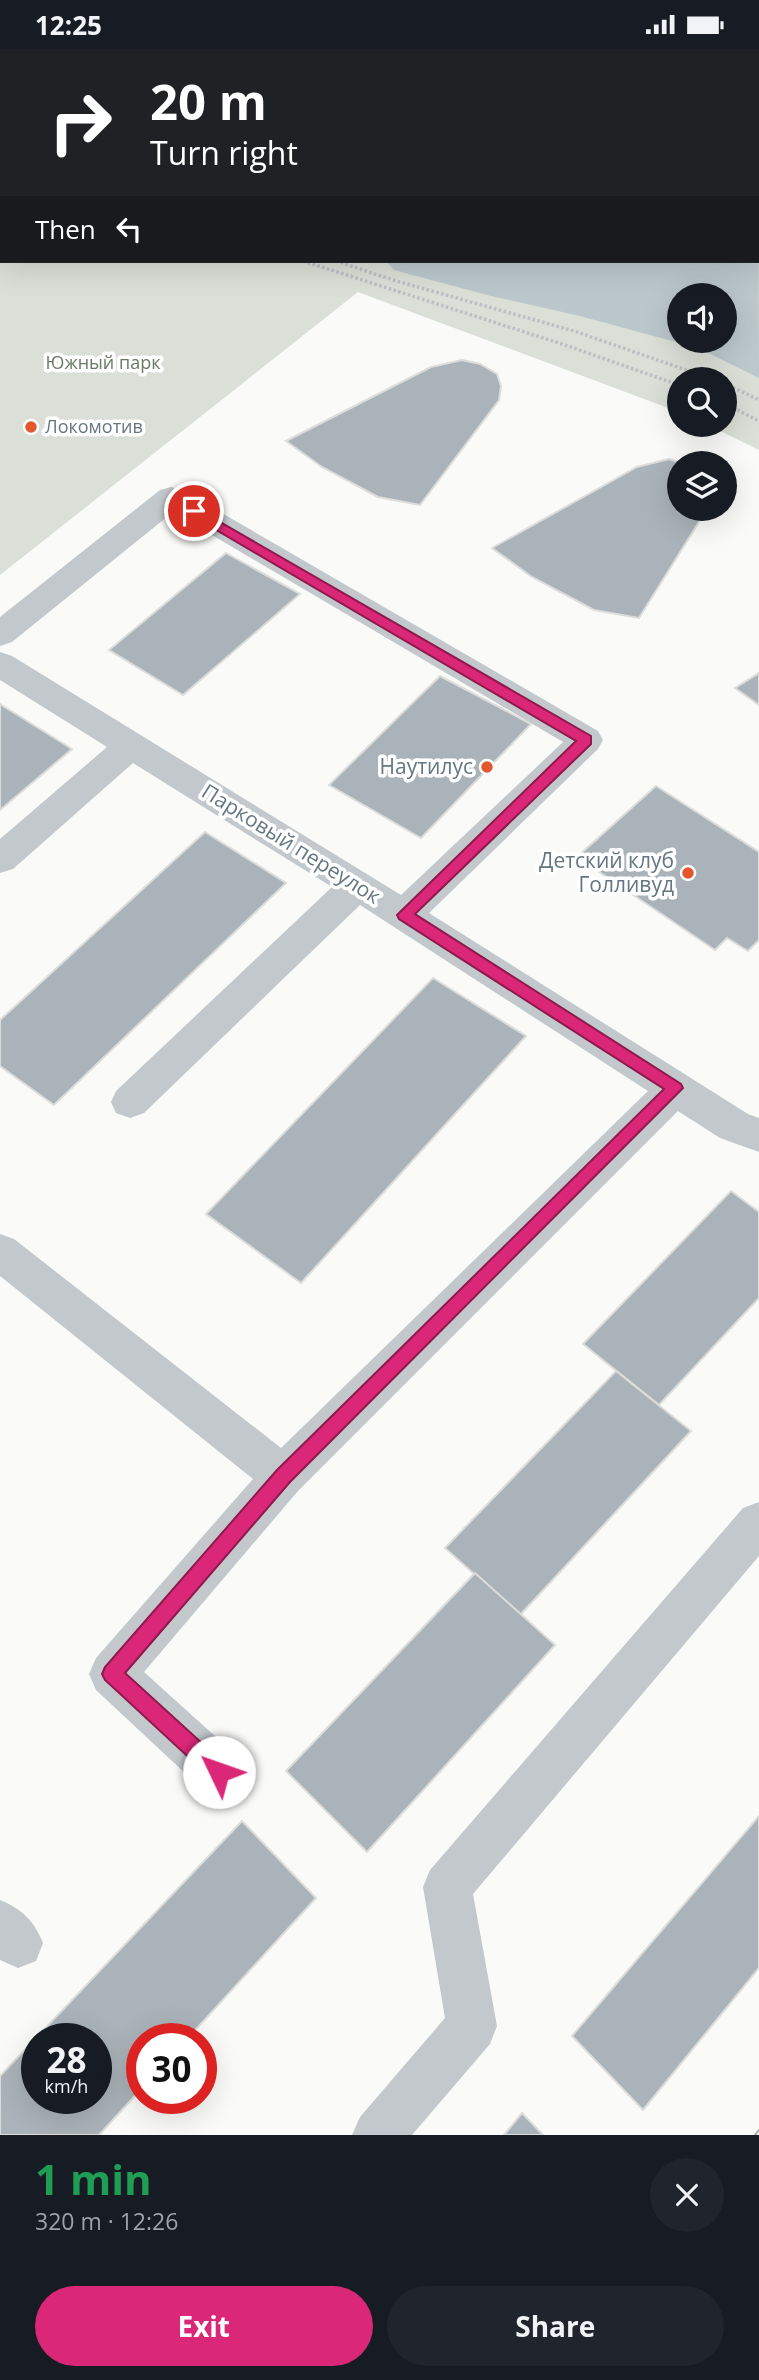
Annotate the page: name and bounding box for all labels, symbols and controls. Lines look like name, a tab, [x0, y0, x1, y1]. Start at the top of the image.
text: 12:25	[35, 7, 102, 43]
text: 20 m	[150, 68, 267, 134]
icon: right	[35, 77, 126, 168]
text: Turn right	[150, 131, 298, 174]
icon: left	[110, 210, 148, 248]
text: Then	[35, 211, 96, 247]
map controls	[667, 283, 737, 521]
button: sound	[667, 283, 737, 353]
park label: Южный парк	[46, 350, 161, 374]
button: search	[667, 367, 737, 437]
place label: Локомотив	[45, 414, 143, 438]
marker: Локомотив	[23, 419, 39, 435]
button: layers	[667, 451, 737, 521]
pin	[164, 481, 224, 541]
icon: arrive	[175, 492, 213, 530]
place label: Наутилус	[379, 752, 473, 780]
marker: Наутилус	[479, 759, 495, 775]
street label: Парковый переулок	[197, 777, 386, 910]
place label: Детский клуб Голливуд	[539, 846, 674, 898]
marker: Детский клуб Голливуд	[680, 865, 696, 881]
position arrow	[182, 1735, 256, 1809]
speed limit sign: 30	[126, 2023, 217, 2114]
text: 28	[46, 2036, 87, 2083]
text: km/h	[45, 2074, 88, 2098]
text: 1 min	[35, 2150, 152, 2207]
button: close	[650, 2158, 724, 2232]
text: 320 m · 12:26	[35, 2205, 178, 2237]
button: Exit	[35, 2286, 373, 2366]
button: Share	[387, 2286, 724, 2366]

